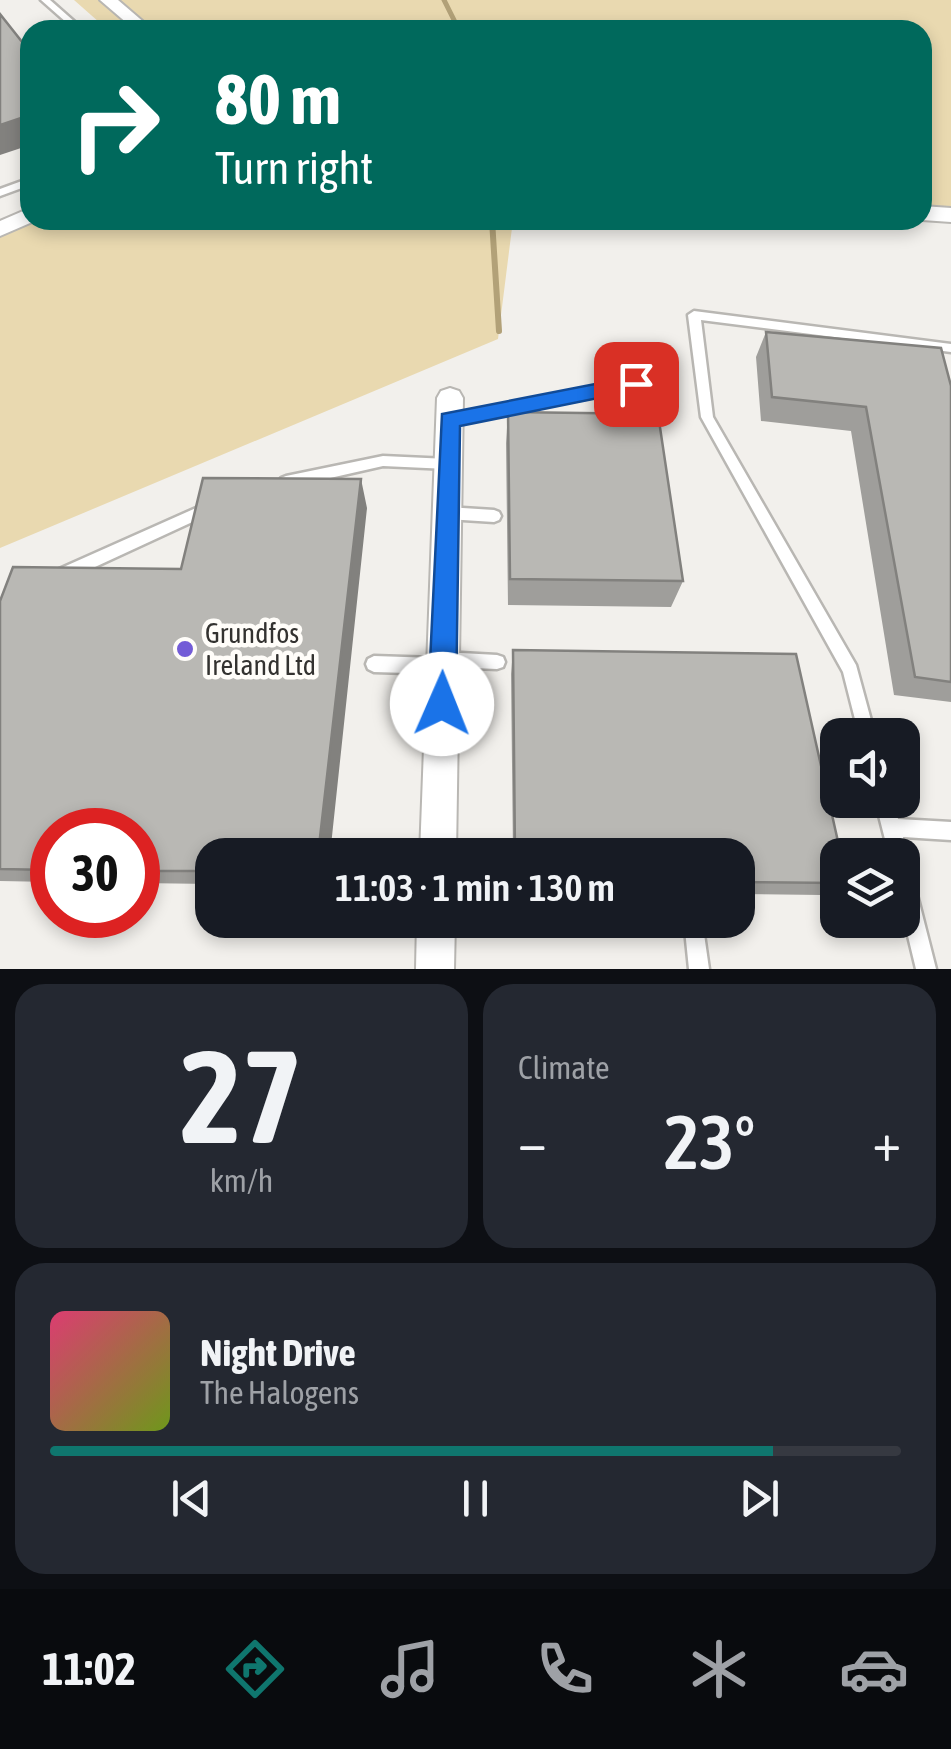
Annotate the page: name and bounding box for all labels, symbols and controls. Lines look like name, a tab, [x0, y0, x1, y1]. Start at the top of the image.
text: 80 m	[215, 59, 341, 139]
icon: right	[50, 60, 180, 190]
text: Turn right	[215, 142, 373, 194]
pin	[594, 342, 679, 427]
icon: arrive	[609, 357, 664, 412]
place label: Grundfos Ireland Ltd	[205, 617, 316, 681]
marker: Grundfos Ireland Ltd	[174, 638, 196, 660]
position arrow	[390, 652, 494, 756]
map controls	[820, 718, 920, 938]
button: sound	[820, 718, 920, 818]
speed limit sign: 30	[30, 808, 160, 938]
button: layers	[820, 838, 920, 938]
text: 11:03 · 1 min · 130 m	[335, 866, 615, 909]
text: 27	[180, 1022, 303, 1171]
text: Climate	[518, 1049, 610, 1086]
text: 23°	[664, 1099, 755, 1185]
text: −	[518, 1110, 547, 1173]
text: +	[872, 1110, 901, 1173]
text: km/h	[210, 1162, 273, 1199]
text: Night Drive	[200, 1331, 356, 1374]
text: The Halogens	[200, 1374, 359, 1411]
icon: previous	[164, 1471, 219, 1526]
icon: pause	[448, 1471, 503, 1526]
icon: next	[732, 1471, 787, 1526]
icon: directions	[220, 1634, 290, 1704]
icon: music	[375, 1634, 445, 1704]
icon: phone	[530, 1634, 600, 1704]
icon: climate	[684, 1634, 754, 1704]
icon: car	[839, 1634, 909, 1704]
text: 11:02	[42, 1643, 136, 1695]

